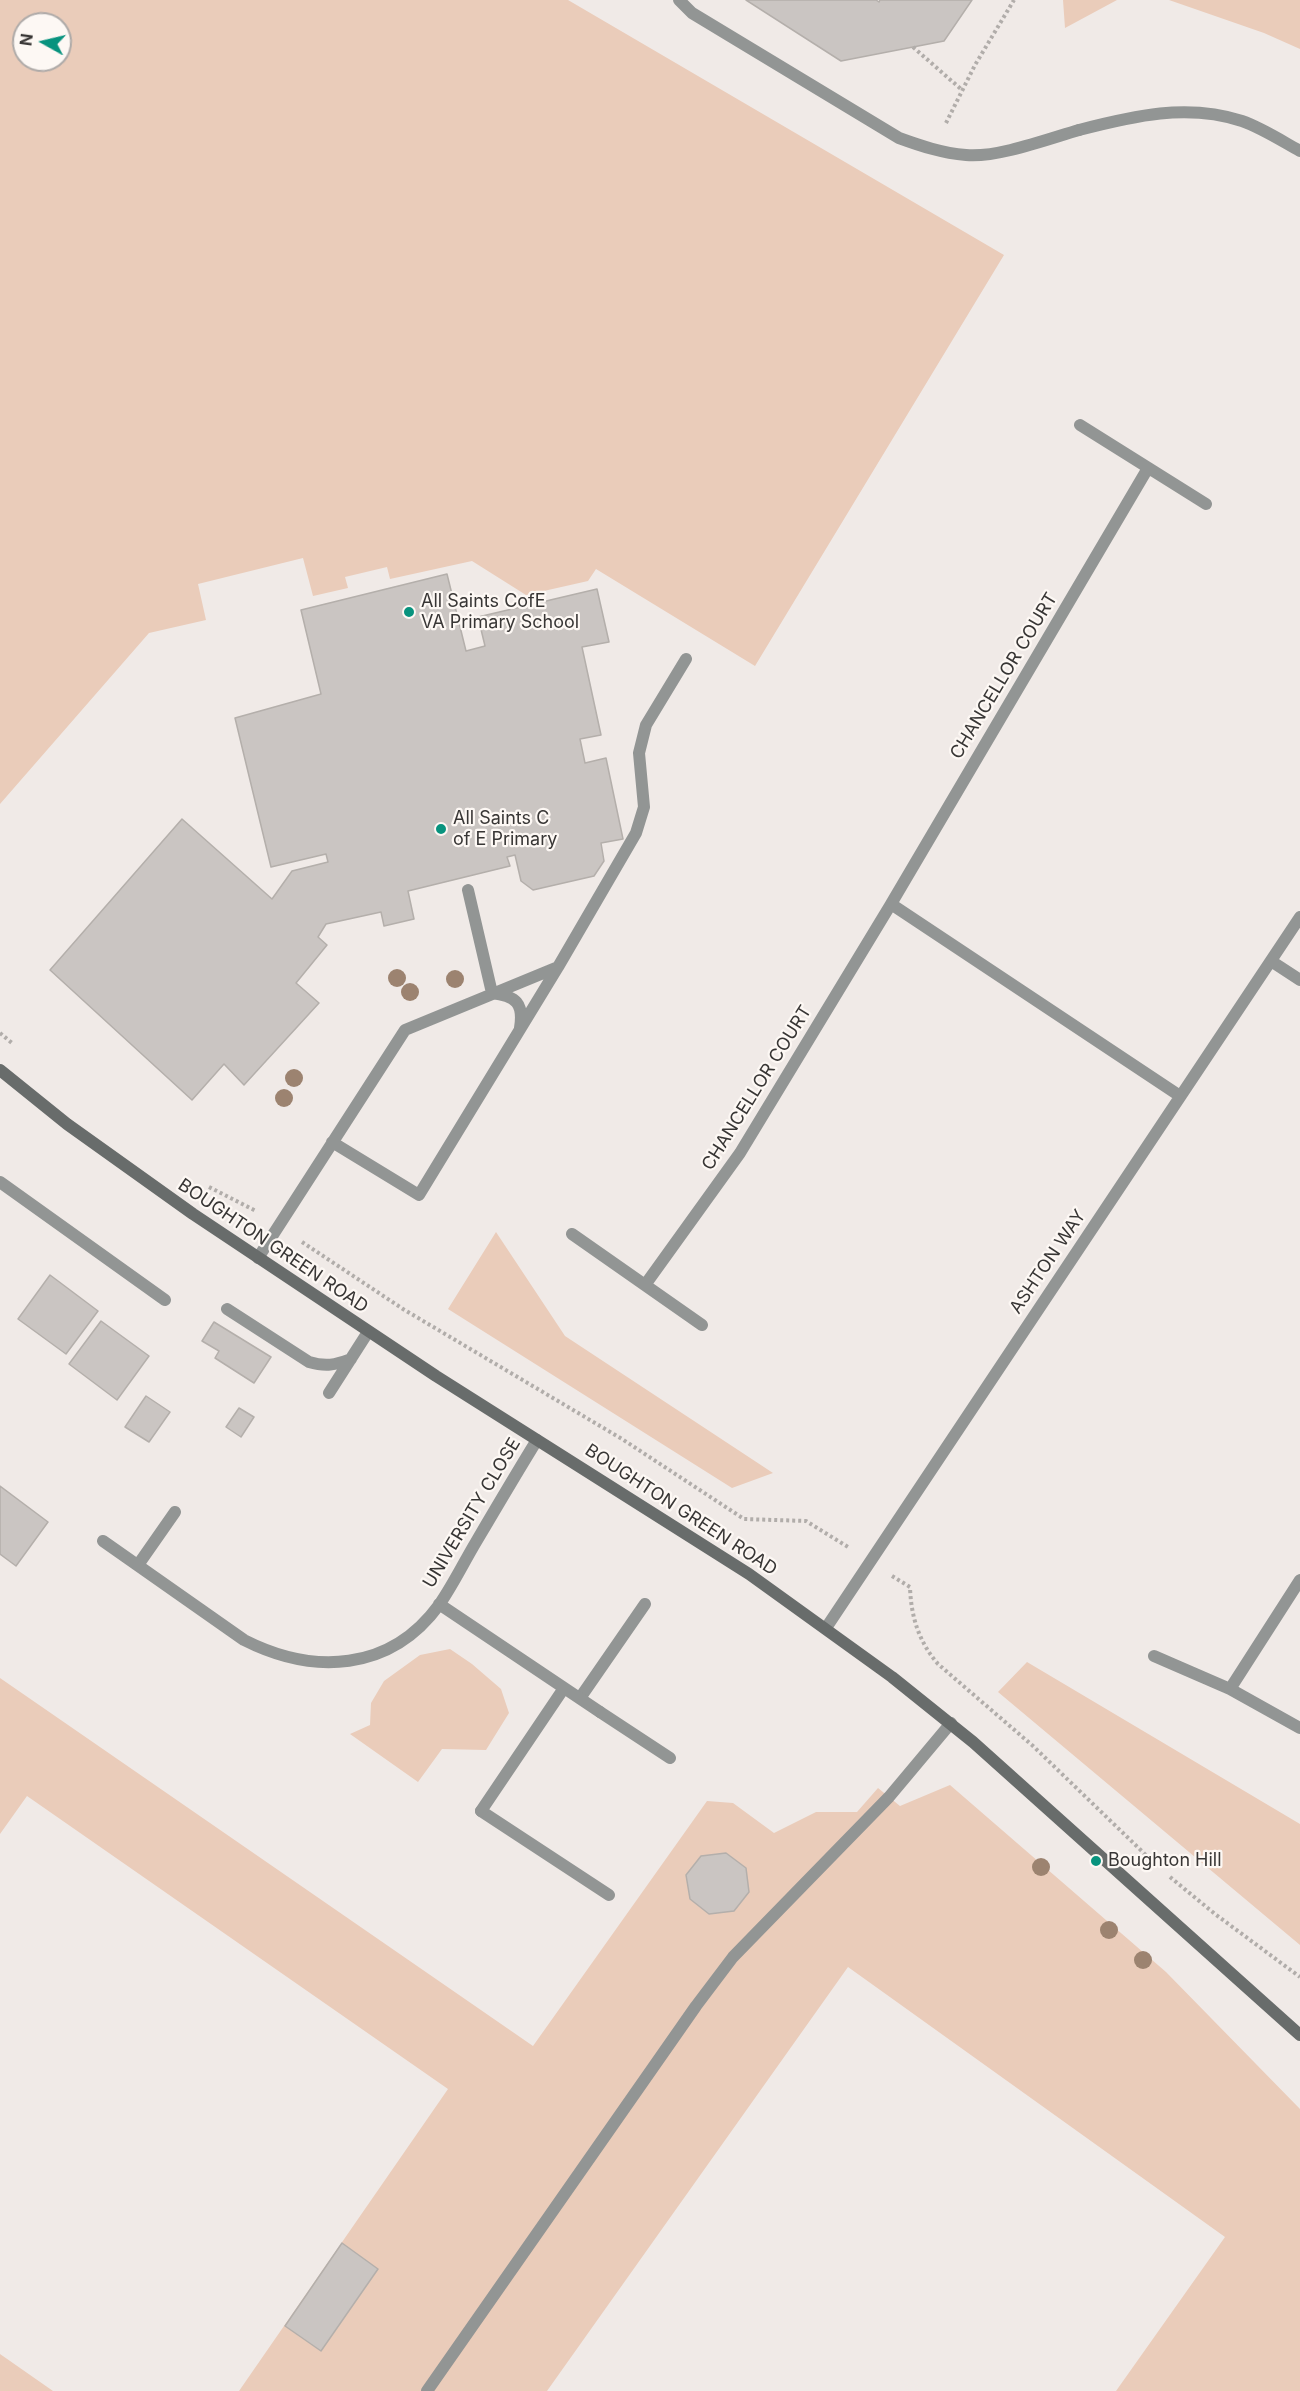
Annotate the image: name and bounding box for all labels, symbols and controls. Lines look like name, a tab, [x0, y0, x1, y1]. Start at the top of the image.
north arrow	[12, 12, 72, 72]
text: N	[15, 32, 37, 47]
street label: CHANCELLOR COURT	[946, 589, 1062, 763]
place label: All Saints CofE VA Primary School	[421, 591, 579, 634]
marker: All Saints CofE VA Primary School	[402, 605, 416, 619]
place label: All Saints C of E Primary	[453, 808, 557, 850]
marker: All Saints C of E Primary	[434, 822, 448, 836]
street label: CHANCELLOR COURT	[697, 1002, 817, 1174]
street label: BOUGHTON GREEN ROAD	[174, 1174, 372, 1318]
street label: ASHTON WAY	[1005, 1206, 1091, 1318]
street label: UNIVERSITY CLOSE	[419, 1434, 525, 1592]
street label: BOUGHTON GREEN ROAD	[581, 1440, 781, 1580]
place label: Boughton Hill	[1108, 1850, 1222, 1872]
marker: Boughton Hill	[1089, 1854, 1103, 1868]

